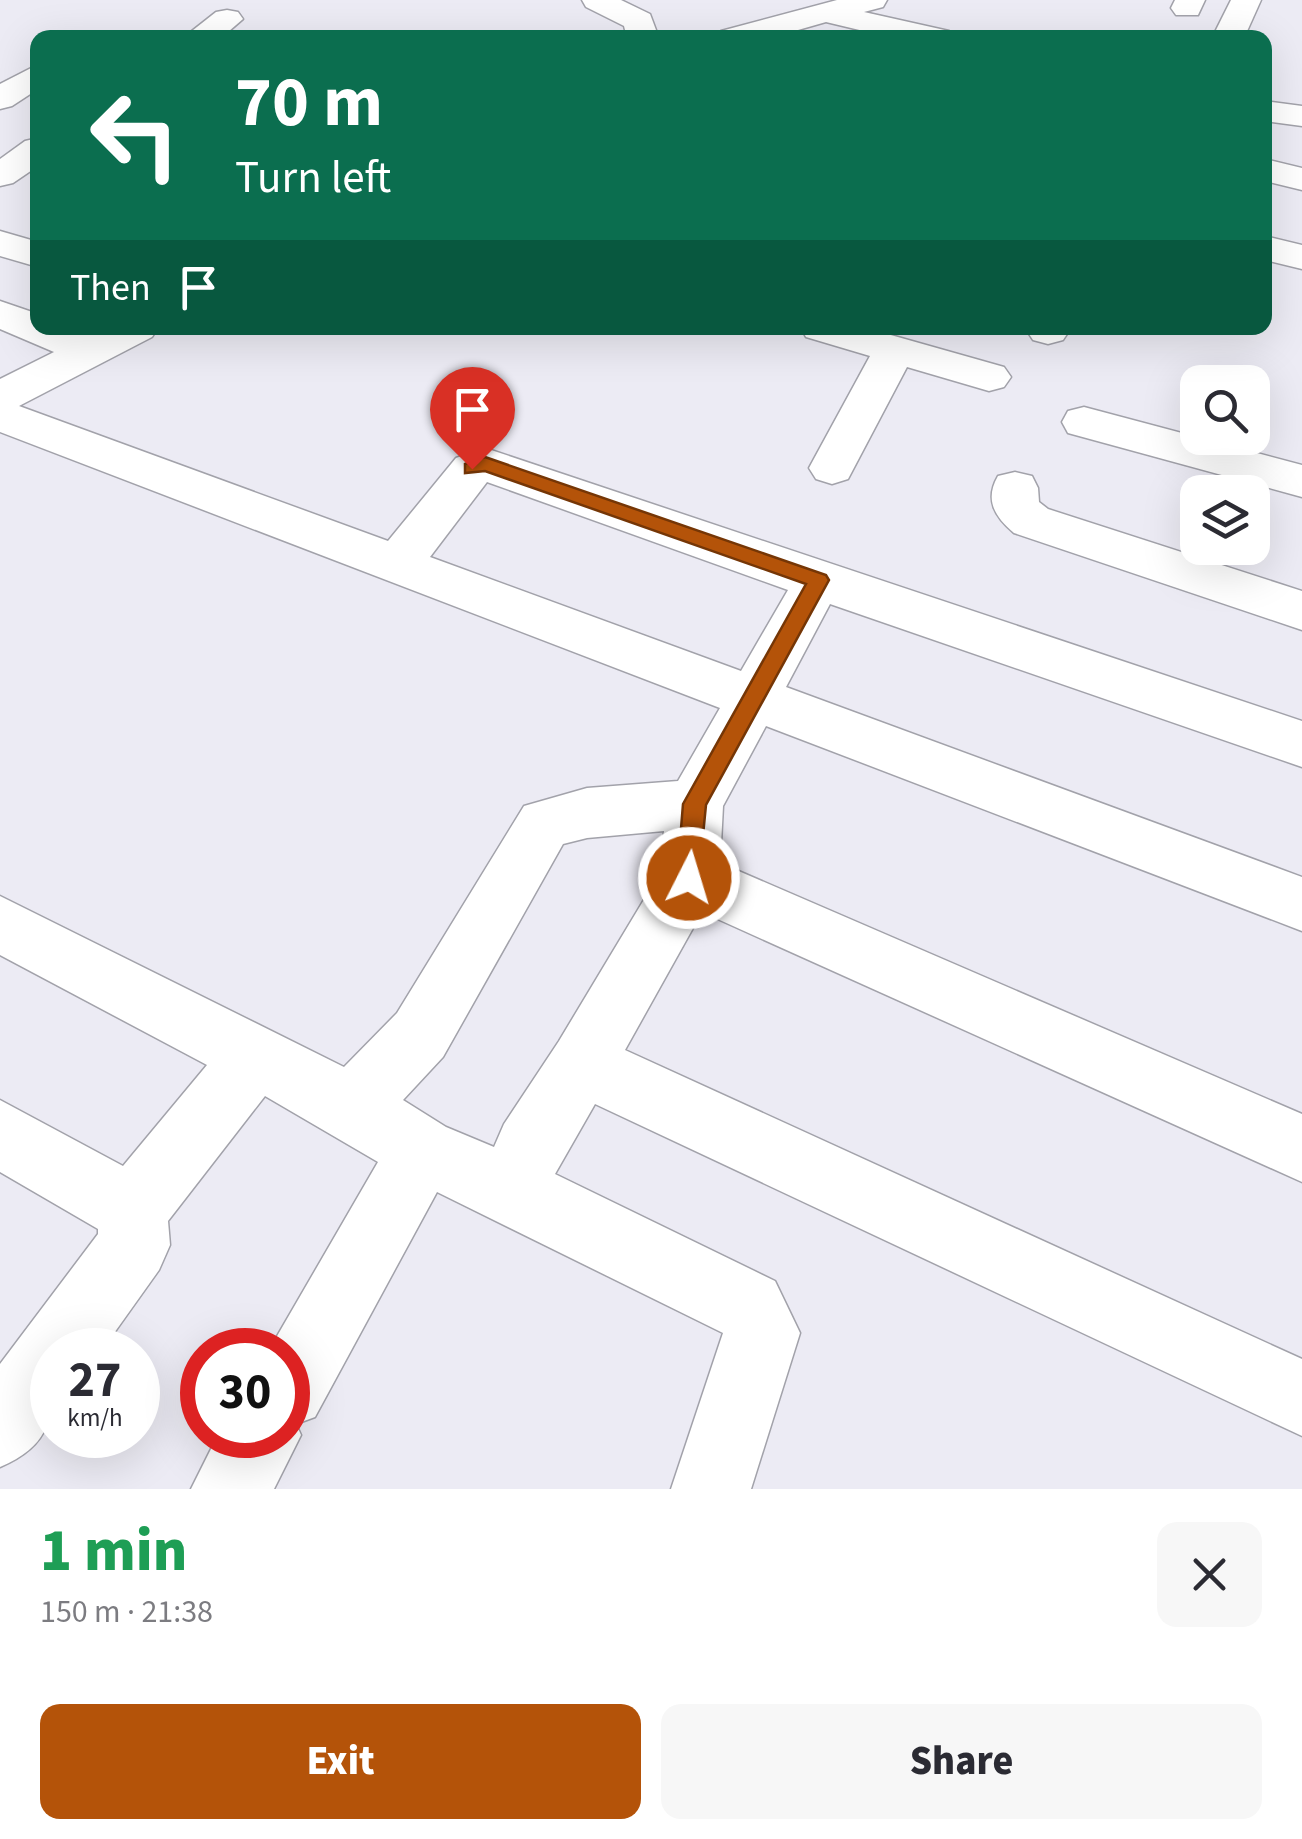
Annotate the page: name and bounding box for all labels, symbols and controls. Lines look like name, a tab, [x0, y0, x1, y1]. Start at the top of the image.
text: 70 m	[235, 53, 383, 153]
icon: left	[70, 70, 200, 200]
text: Turn left	[235, 146, 391, 210]
icon: arrive	[171, 260, 226, 315]
text: Then	[70, 261, 151, 315]
map controls	[1180, 365, 1270, 565]
button: search	[1180, 365, 1270, 455]
pin	[430, 367, 515, 470]
icon: arrive	[445, 382, 500, 437]
button: layers	[1180, 475, 1270, 565]
position arrow	[637, 826, 741, 930]
speed limit sign: 30	[180, 1328, 310, 1458]
text: 27	[69, 1345, 121, 1416]
text: km/h	[67, 1400, 123, 1436]
text: 1 min	[40, 1509, 187, 1594]
button: close	[1157, 1522, 1262, 1627]
text: 150 m · 21:38	[40, 1589, 213, 1635]
button: Exit	[40, 1704, 641, 1819]
button: Share	[661, 1704, 1262, 1819]

